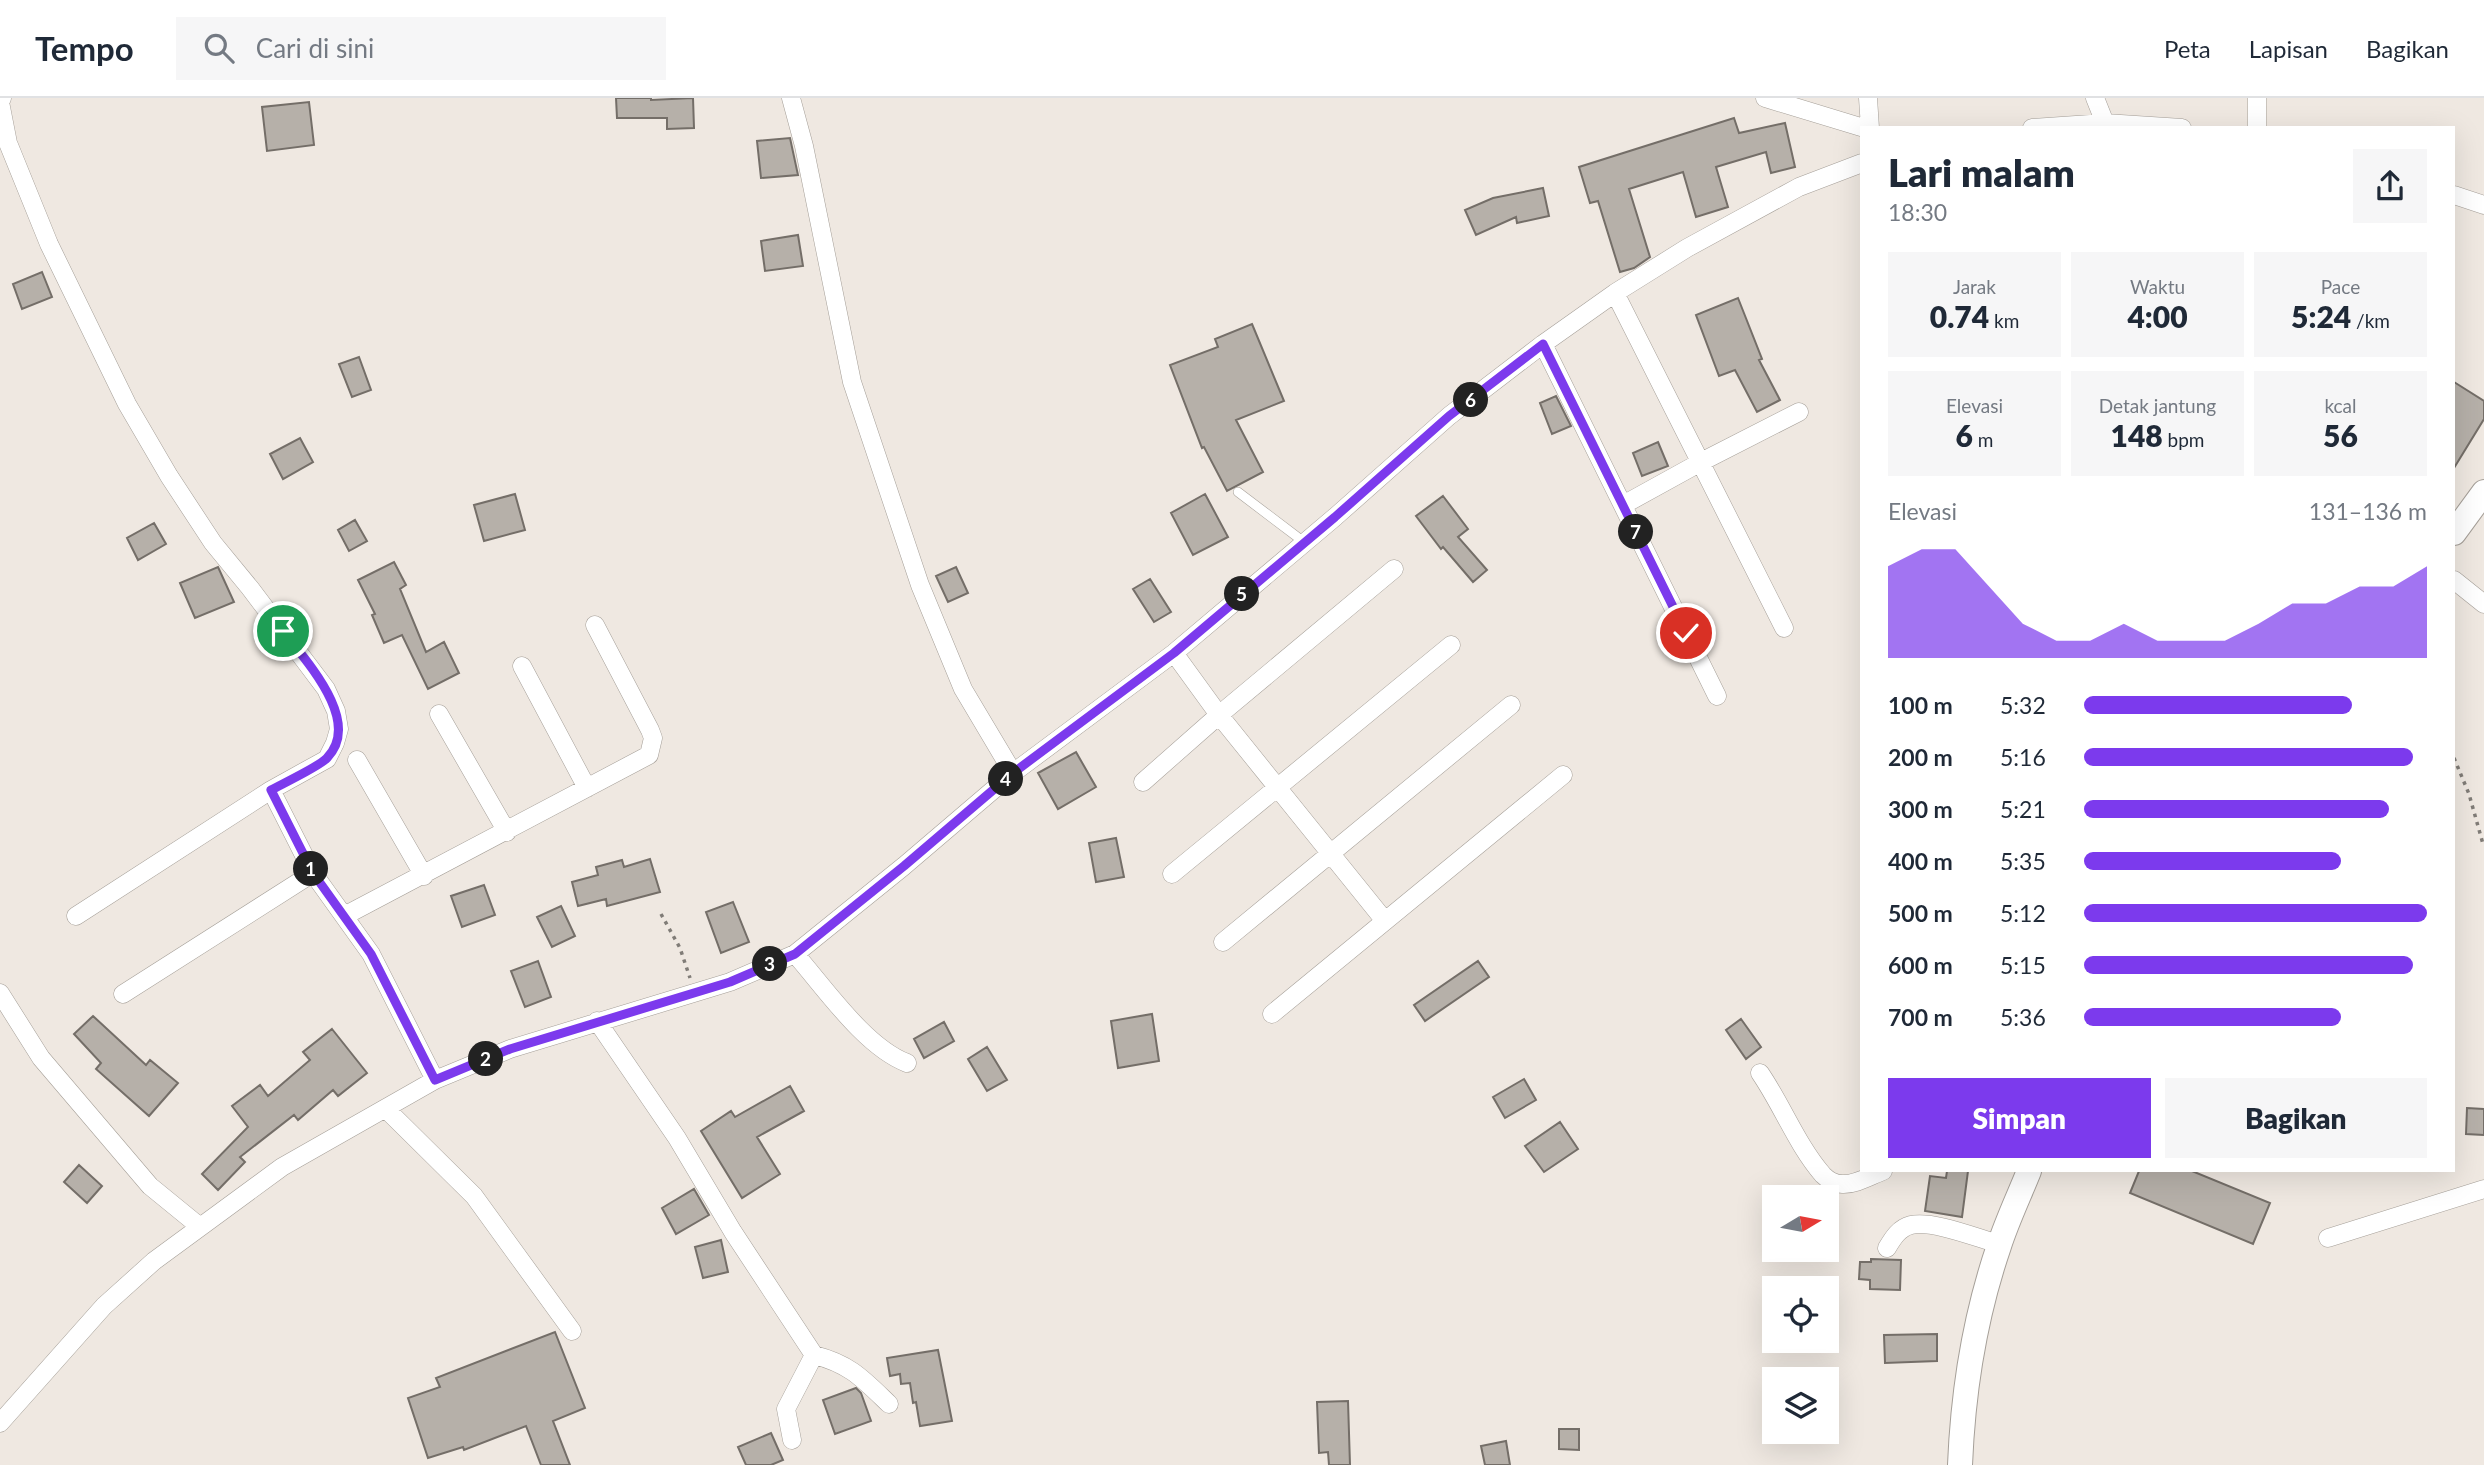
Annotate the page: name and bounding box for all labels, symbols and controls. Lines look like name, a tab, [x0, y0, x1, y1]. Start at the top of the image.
search box	[176, 17, 666, 80]
text: Tempo	[35, 28, 134, 68]
icon: search	[200, 29, 238, 67]
text: Cari di sini	[256, 32, 374, 64]
text: Peta	[2164, 34, 2211, 63]
text: Lapisan	[2249, 34, 2328, 63]
text: Bagikan	[2366, 34, 2449, 63]
text: Lari malam	[1888, 149, 2075, 195]
button: share	[2353, 149, 2427, 223]
text: 18:30	[1888, 198, 1947, 226]
text: Jarak	[1953, 275, 1996, 298]
text: Waktu	[2130, 275, 2185, 298]
text: Pace	[2321, 275, 2360, 298]
text: 0.74	[1930, 298, 1989, 334]
text: 4:00	[2127, 298, 2188, 334]
text: 5:24	[2291, 298, 2351, 334]
text: km	[1989, 309, 2019, 332]
text: /km	[2351, 309, 2390, 332]
pin: 6	[1454, 382, 1488, 418]
text: 6	[1465, 388, 1476, 411]
text: Elevasi	[1946, 394, 2003, 417]
text: Detak jantung	[2099, 394, 2216, 417]
text: kcal	[2324, 394, 2357, 417]
text: 6	[1956, 417, 1973, 453]
text: 148	[2111, 417, 2163, 453]
text: 56	[2323, 417, 2358, 453]
text: m	[1973, 428, 1993, 451]
text: bpm	[2163, 428, 2204, 451]
text: Elevasi	[1888, 497, 1957, 525]
text: 131–136 m	[2309, 497, 2427, 525]
pin: 7	[1618, 514, 1654, 550]
text: 7	[1630, 520, 1641, 543]
pin: 5	[1224, 576, 1260, 612]
text: 5	[1236, 582, 1247, 605]
pin	[253, 601, 313, 661]
pin	[1656, 603, 1716, 663]
icon: arrive	[264, 612, 302, 650]
icon: check	[1667, 614, 1705, 652]
text: 100 m	[1888, 691, 1953, 719]
text: 5:32	[2000, 691, 2046, 719]
text: 200 m	[1888, 743, 1953, 771]
text: 5:16	[2000, 743, 2046, 771]
pin: 4	[988, 762, 1024, 796]
text: 4	[1000, 767, 1011, 790]
text: 300 m	[1888, 795, 1953, 823]
text: 5:21	[2000, 795, 2046, 823]
text: 400 m	[1888, 847, 1953, 875]
text: 5:35	[2000, 847, 2046, 875]
pin: 1	[294, 852, 328, 886]
text: 1	[305, 857, 316, 880]
text: 500 m	[1888, 899, 1953, 927]
text: 5:12	[2000, 899, 2046, 927]
pin: 3	[752, 946, 788, 982]
text: 600 m	[1888, 951, 1953, 979]
text: 5:15	[2000, 951, 2046, 979]
text: 3	[764, 952, 775, 975]
text: 700 m	[1888, 1003, 1953, 1031]
text: 5:36	[2000, 1003, 2046, 1031]
pin: 2	[468, 1042, 504, 1076]
text: 2	[480, 1047, 491, 1070]
button: Simpan	[1888, 1078, 2151, 1158]
button: Bagikan	[2165, 1078, 2427, 1158]
north arrow	[1762, 1185, 1839, 1262]
map controls	[1762, 1185, 1839, 1444]
button: locate	[1762, 1276, 1839, 1353]
button: layers	[1762, 1367, 1839, 1444]

